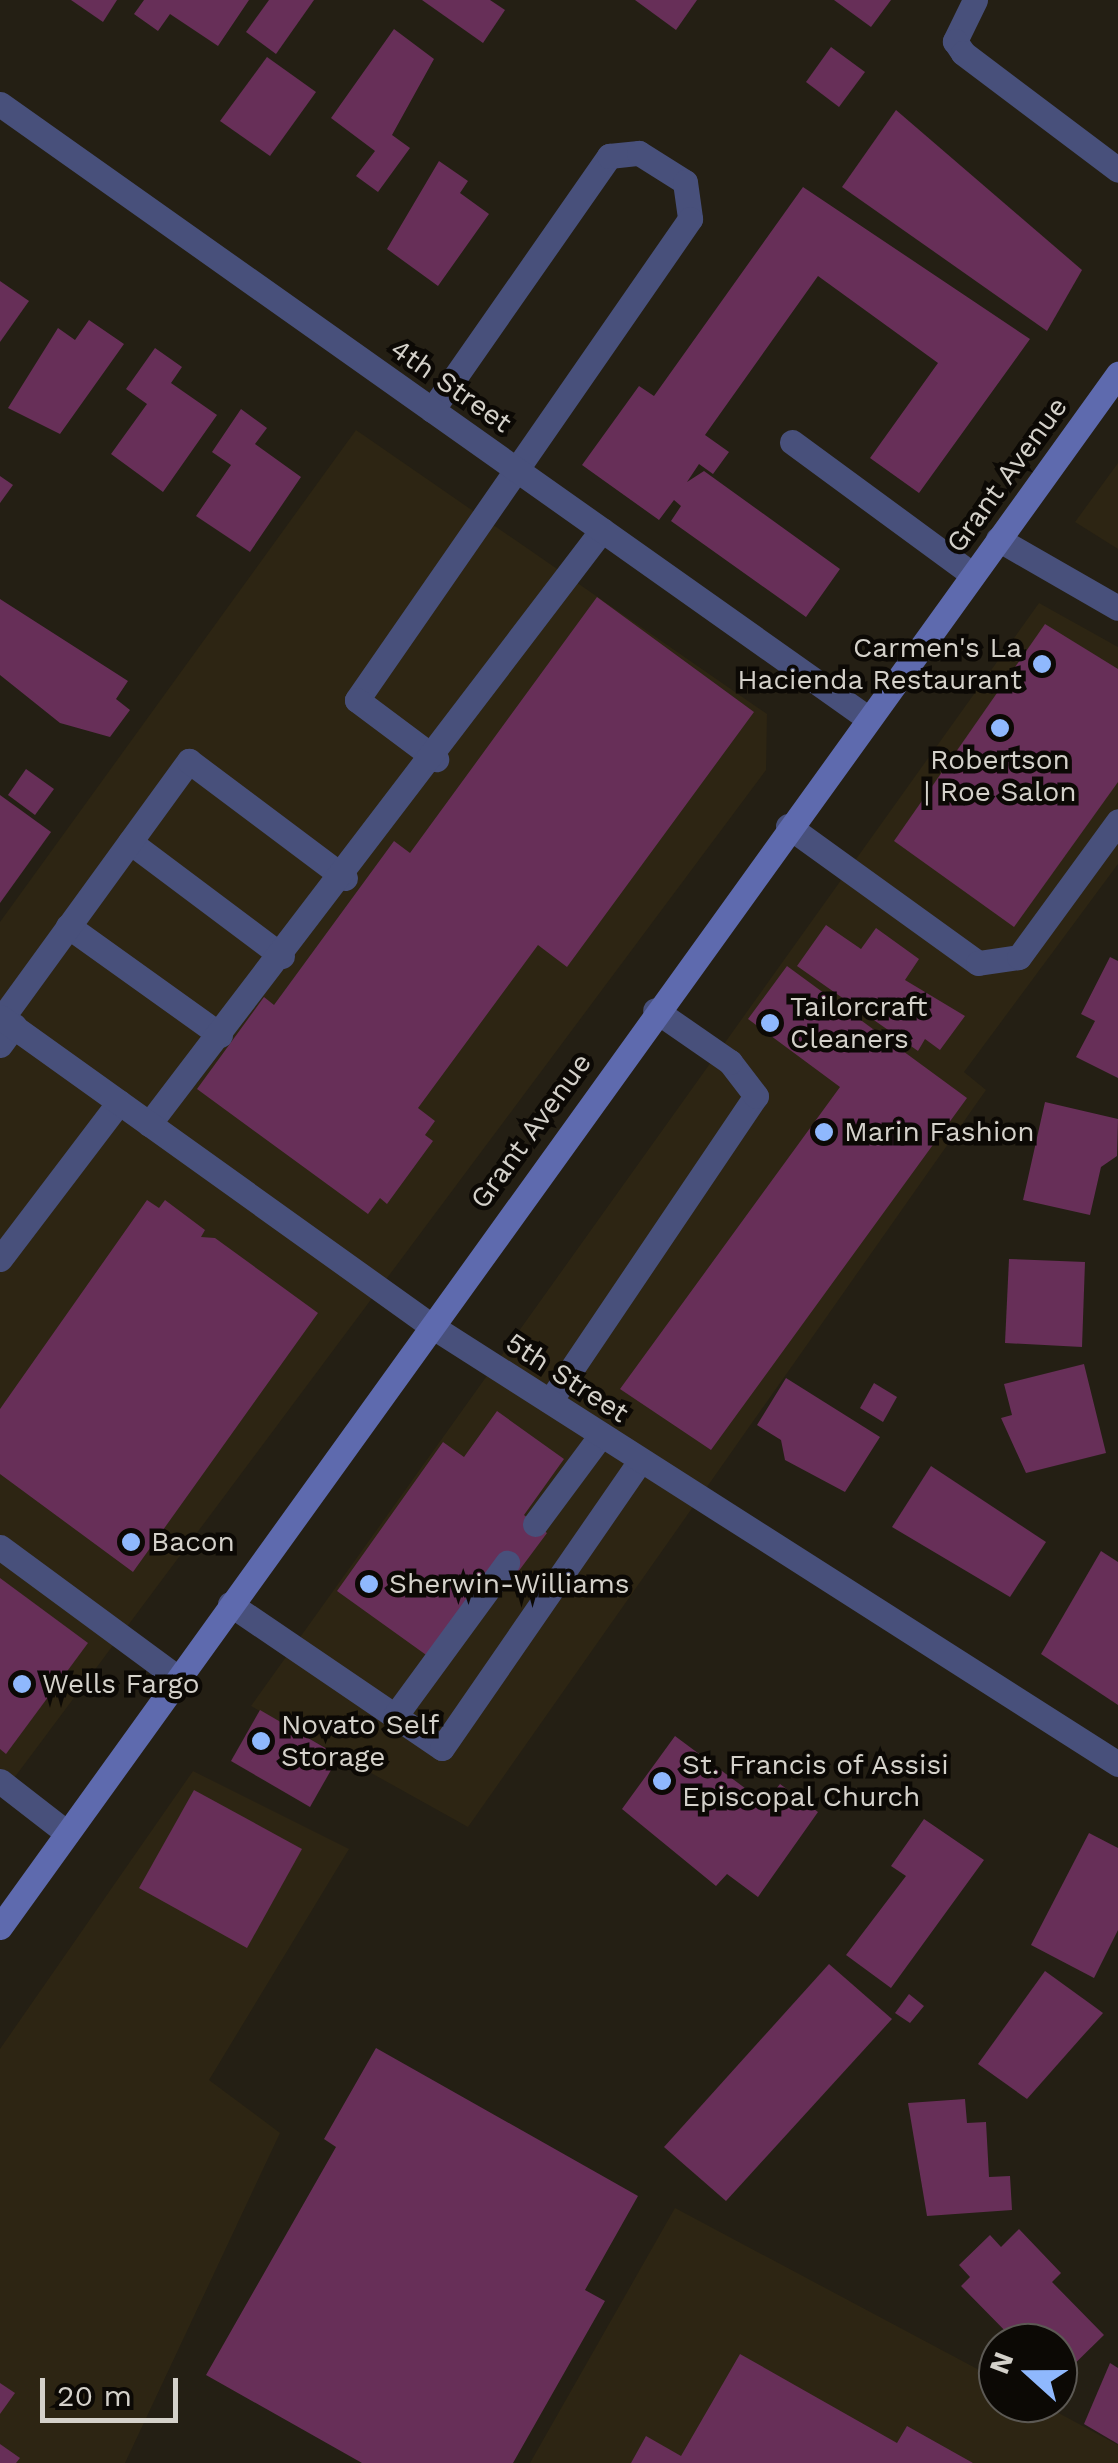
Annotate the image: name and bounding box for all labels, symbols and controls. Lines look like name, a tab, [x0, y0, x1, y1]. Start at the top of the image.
street label: 4th Street	[384, 332, 518, 440]
street label: Grant Avenue	[939, 390, 1075, 560]
place label: Carmen's La Hacienda Restaurant	[737, 631, 1022, 697]
marker: Carmen's La Hacienda Restaurant	[1031, 653, 1053, 675]
marker: Robertson | Roe Salon	[989, 717, 1011, 739]
place label: Robertson | Roe Salon	[923, 743, 1077, 809]
place label: Tailorcraft Cleaners	[790, 990, 927, 1056]
marker: Tailorcraft Cleaners	[759, 1012, 781, 1034]
street label: Grant Avenue	[463, 1046, 599, 1216]
place label: Marin Fashion	[844, 1115, 1035, 1149]
marker: Marin Fashion	[813, 1121, 835, 1143]
street label: 5th Street	[499, 1326, 635, 1430]
place label: Bacon	[151, 1525, 235, 1559]
marker: Bacon	[120, 1531, 142, 1553]
place label: Sherwin-Williams	[389, 1567, 630, 1601]
marker: Sherwin-Williams	[358, 1573, 380, 1595]
place label: Wells Fargo	[42, 1667, 199, 1701]
marker: Wells Fargo	[11, 1673, 33, 1695]
place label: Novato Self Storage	[281, 1708, 439, 1774]
marker: Novato Self Storage	[250, 1730, 272, 1752]
place label: St. Francis of Assisi Episcopal Church	[682, 1748, 951, 1814]
marker: St. Francis of Assisi Episcopal Church	[651, 1770, 673, 1792]
north arrow	[978, 2323, 1078, 2423]
text: N	[982, 2347, 1021, 2378]
scale bar	[45, 2358, 182, 2420]
text: 20 m	[57, 2378, 132, 2413]

